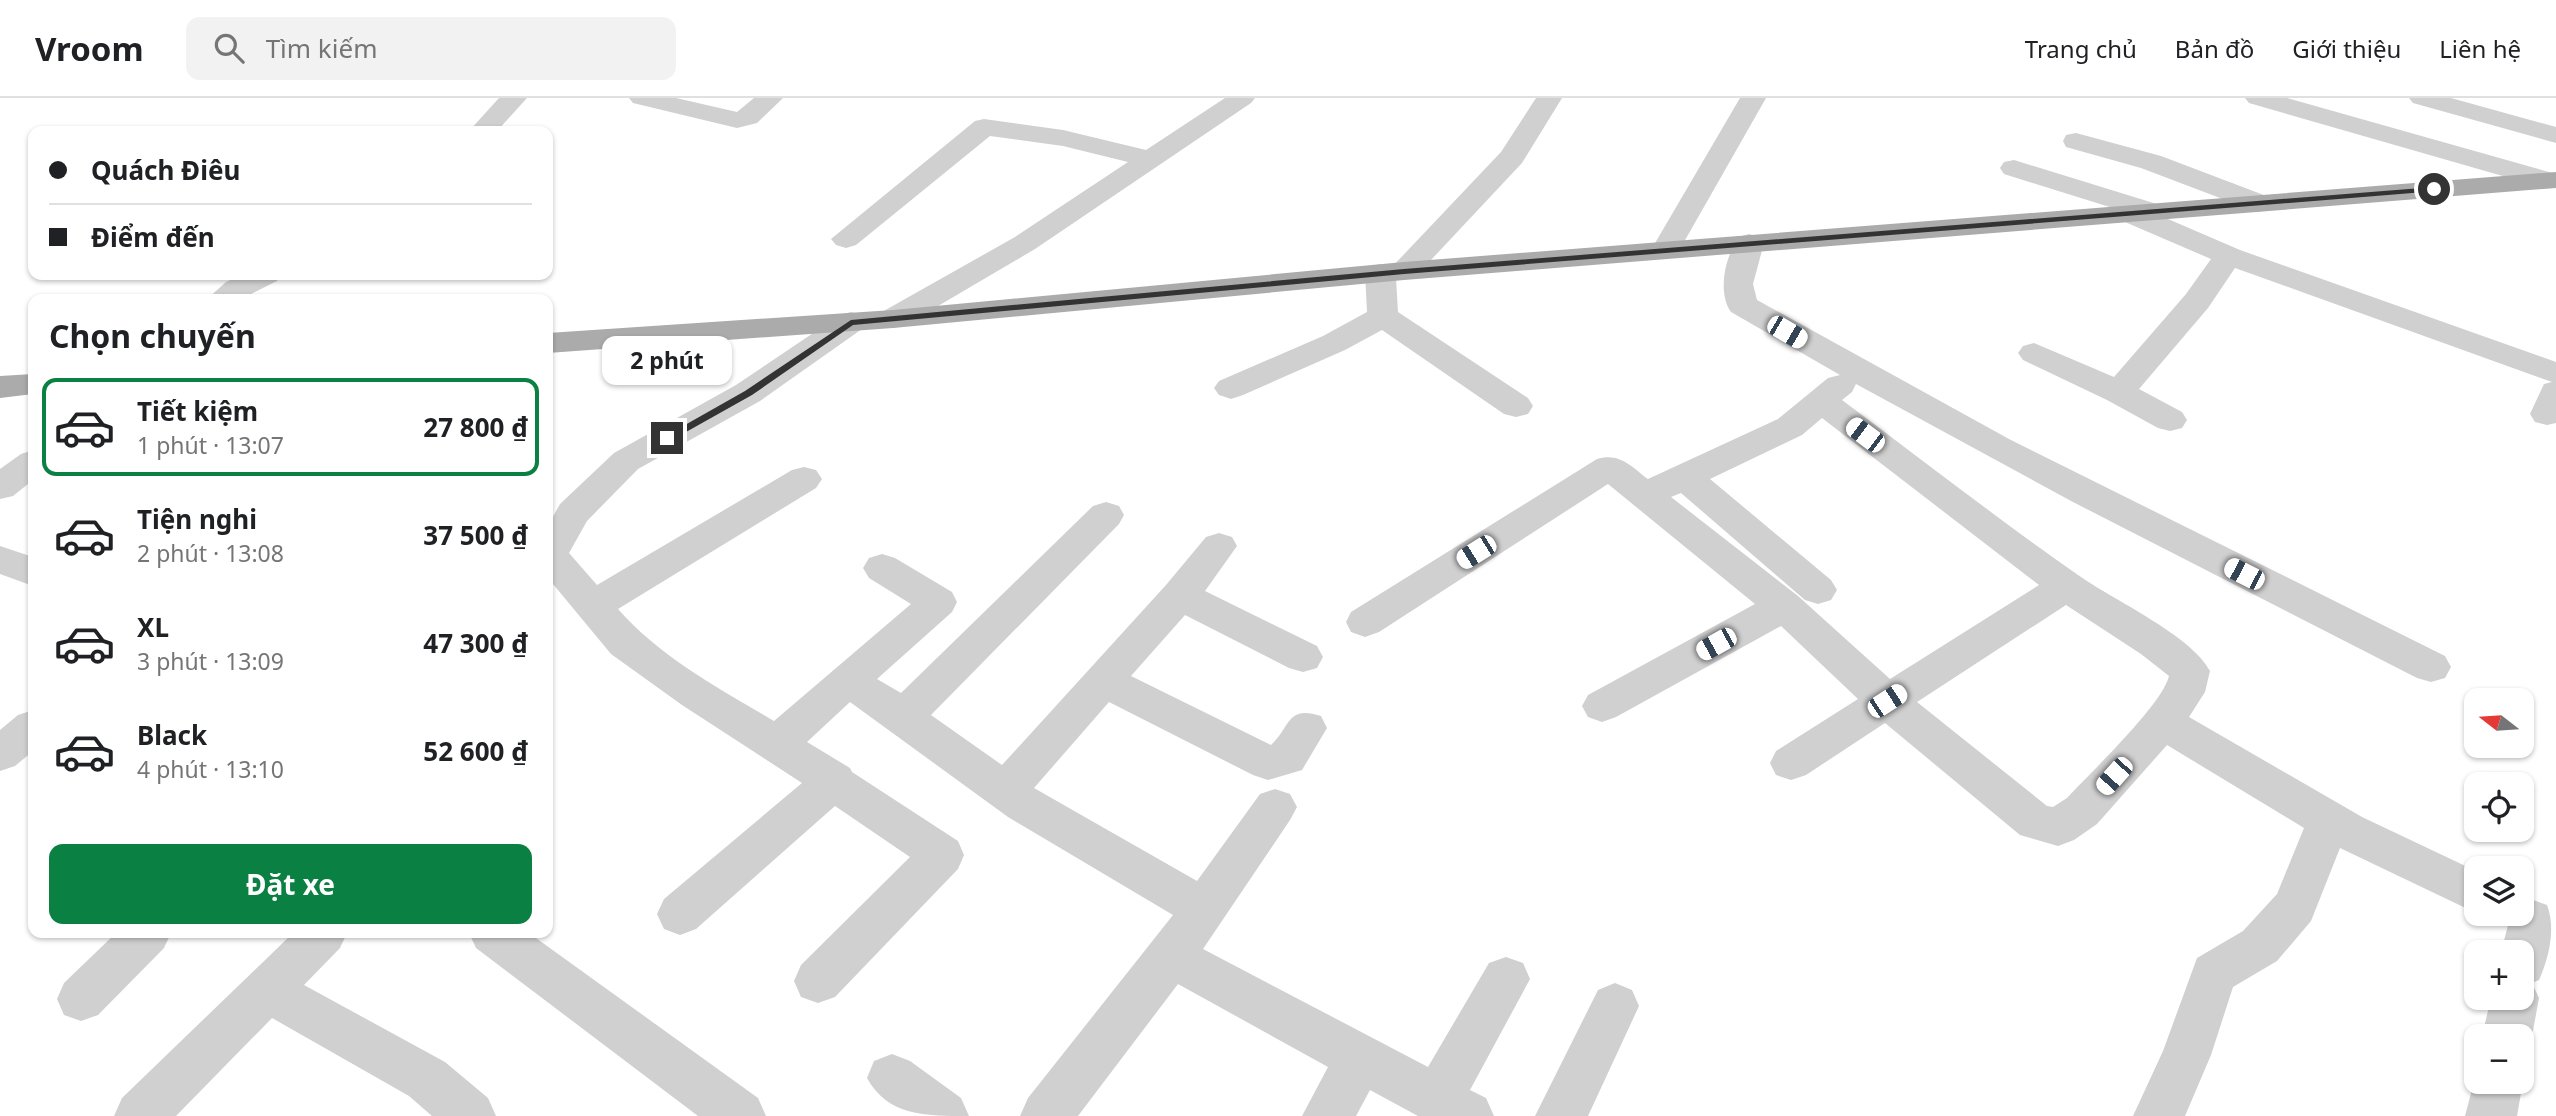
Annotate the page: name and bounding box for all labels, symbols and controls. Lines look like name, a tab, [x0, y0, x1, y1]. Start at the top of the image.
search box	[186, 17, 676, 80]
text: Vroom	[35, 26, 144, 71]
icon: search	[210, 29, 248, 67]
text: Tìm kiếm	[266, 30, 377, 66]
text: Trang chủ	[2025, 32, 2137, 65]
text: Bản đồ	[2175, 32, 2254, 65]
text: Giới thiệu	[2292, 32, 2401, 65]
text: Liên hệ	[2439, 32, 2521, 65]
text: Quách Điêu	[91, 152, 240, 188]
route start	[2418, 173, 2450, 205]
text: Điểm đến	[91, 219, 215, 255]
car	[1764, 312, 1811, 352]
text: Chọn chuyến	[49, 314, 256, 357]
callout: 2 phút	[602, 336, 732, 386]
text: 2 phút	[630, 344, 704, 376]
text: Tiết kiệm	[137, 393, 258, 429]
icon: car	[53, 396, 116, 459]
text: 27 800 ₫	[423, 409, 528, 445]
car	[1842, 414, 1889, 456]
route end	[651, 422, 683, 454]
text: 1 phút · 13:07	[137, 429, 284, 461]
text: Tiện nghi	[137, 501, 257, 537]
icon: car	[53, 504, 116, 567]
text: 37 500 ₫	[423, 517, 528, 553]
car	[1453, 532, 1500, 572]
text: 2 phút · 13:08	[137, 537, 284, 569]
car	[2221, 555, 2268, 593]
text: XL	[137, 609, 169, 645]
icon: car	[53, 612, 116, 675]
text: 47 300 ₫	[423, 625, 528, 661]
car	[1693, 625, 1740, 663]
text: 3 phút · 13:09	[137, 645, 284, 677]
car	[1864, 681, 1911, 721]
north arrow	[2464, 688, 2534, 758]
map controls	[2464, 688, 2534, 1094]
text: Black	[137, 717, 207, 753]
icon: car	[53, 720, 116, 783]
text: 52 600 ₫	[423, 733, 528, 769]
text: 4 phút · 13:10	[137, 753, 284, 785]
car	[2093, 753, 2136, 799]
button: locate	[2464, 772, 2534, 842]
button: Đặt xe	[49, 844, 532, 924]
button: layers	[2464, 856, 2534, 926]
button: +	[2464, 940, 2534, 1010]
button: −	[2464, 1024, 2534, 1094]

